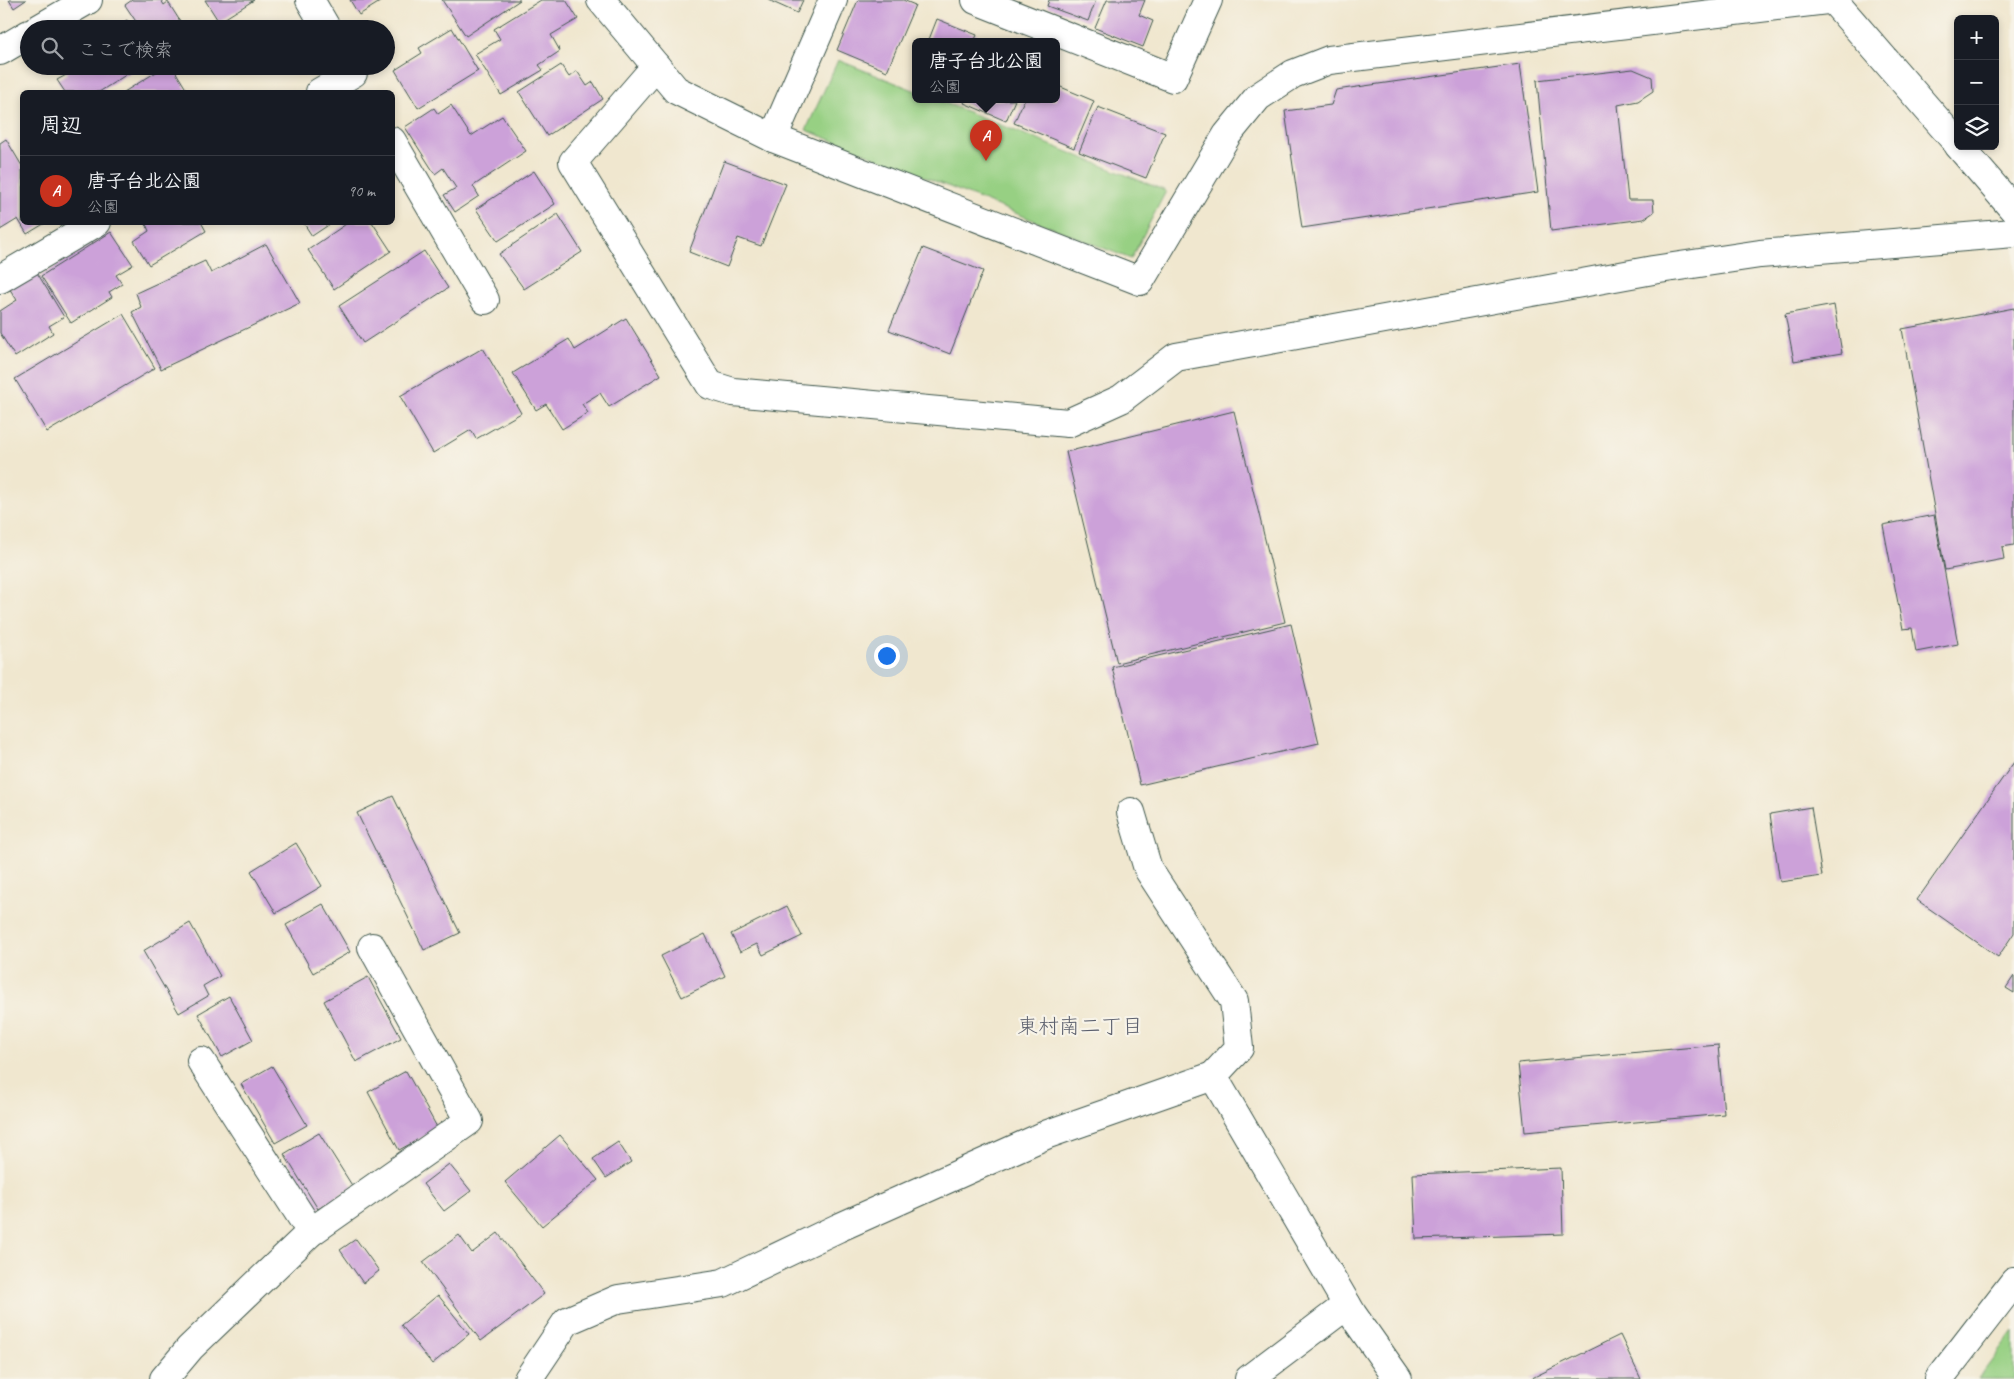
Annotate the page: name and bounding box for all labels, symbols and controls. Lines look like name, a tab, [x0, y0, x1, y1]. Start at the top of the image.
map controls	[1954, 15, 1999, 150]
button: +	[1954, 15, 1999, 60]
search box	[20, 20, 395, 75]
icon: search	[38, 34, 66, 62]
text: ここで検索	[78, 38, 173, 62]
popup	[912, 38, 1060, 103]
text: 唐子台北公園	[929, 49, 1043, 73]
button: −	[1954, 60, 1999, 105]
text: 公園	[929, 77, 961, 97]
button: layers	[1954, 105, 1999, 150]
text: 周辺	[40, 112, 82, 138]
pin: A	[970, 120, 1002, 161]
text: 唐子台北公園	[87, 169, 201, 193]
text: A	[52, 181, 60, 201]
text: 90 m	[348, 181, 375, 201]
text: 公園	[87, 197, 119, 217]
your location	[874, 643, 900, 669]
district label: 東村南二丁目	[1017, 1013, 1143, 1039]

